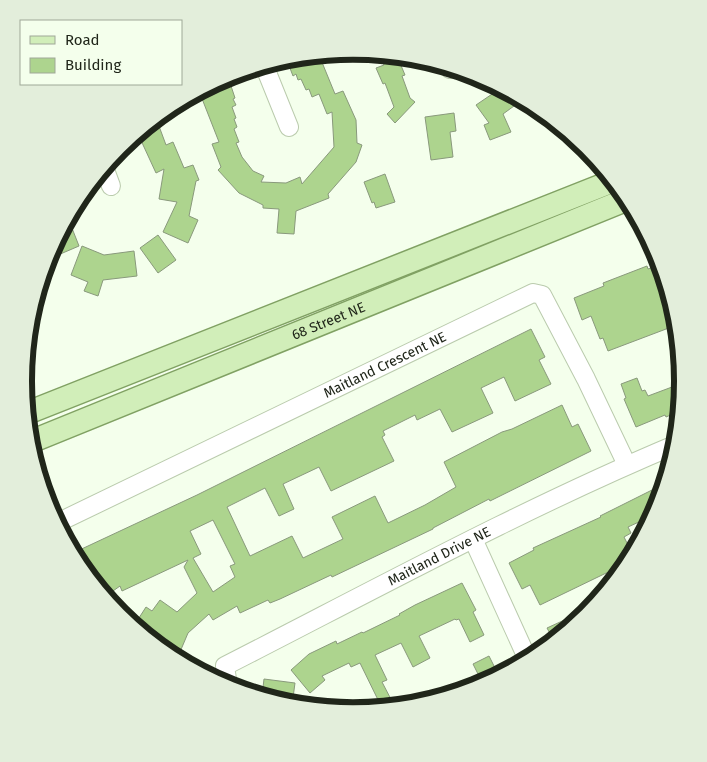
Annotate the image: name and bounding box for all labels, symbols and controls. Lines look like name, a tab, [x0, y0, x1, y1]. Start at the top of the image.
legend	[20, 20, 182, 85]
text: Road	[65, 31, 100, 49]
text: Building	[65, 56, 121, 74]
street label: 68 Street NE	[289, 299, 368, 344]
street label: Maitland Crescent NE	[321, 328, 449, 402]
street label: Maitland Drive NE	[385, 523, 494, 590]

